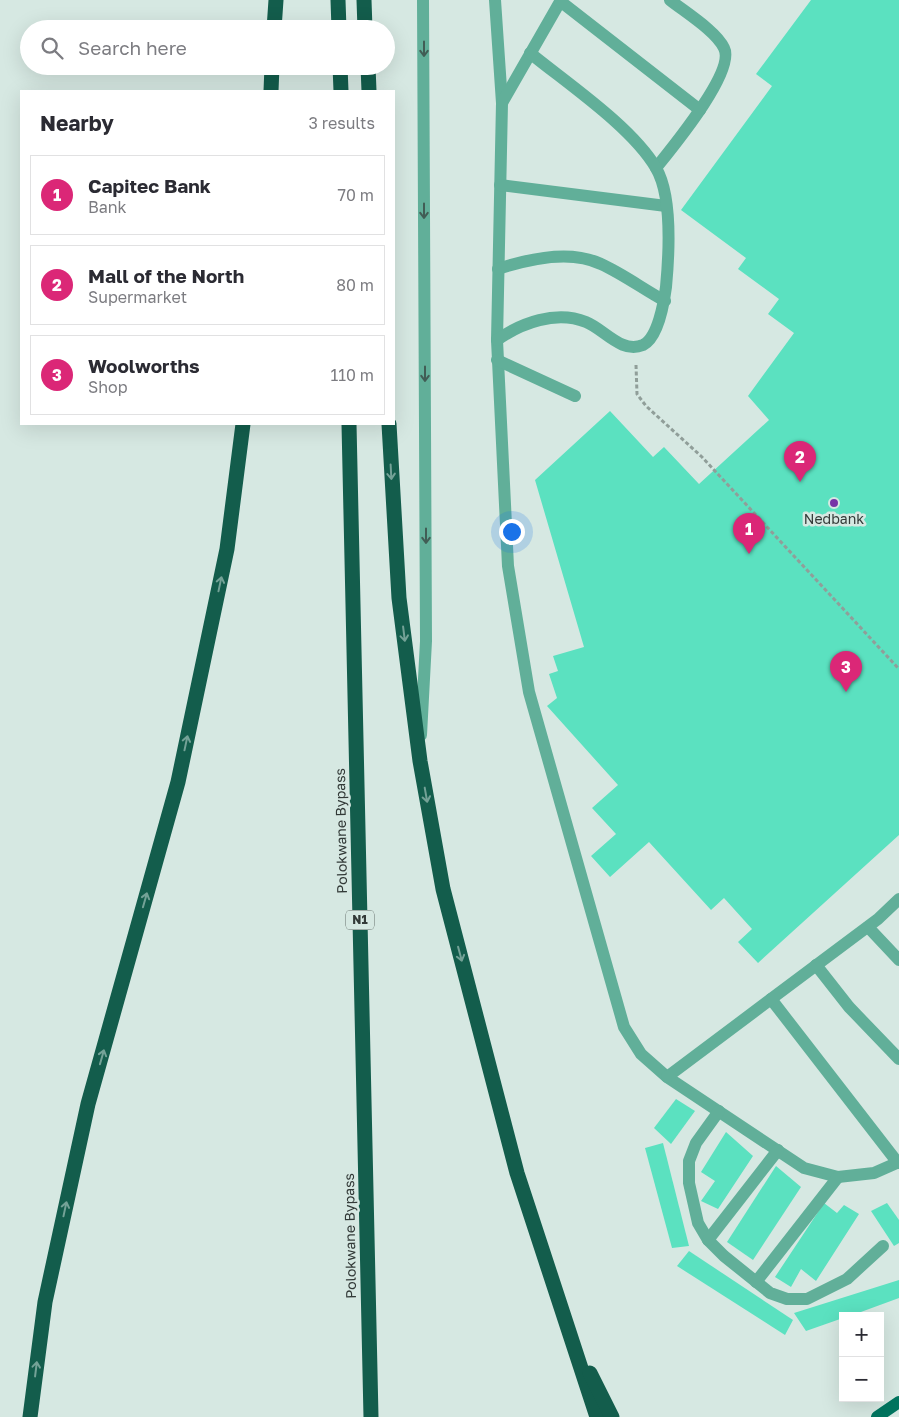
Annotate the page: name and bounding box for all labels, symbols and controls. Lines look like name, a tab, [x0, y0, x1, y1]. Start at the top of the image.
search box	[20, 20, 395, 75]
icon: search	[38, 34, 66, 62]
text: Search here	[78, 36, 187, 59]
one-way arrow	[419, 40, 429, 56]
text: Nearby	[40, 110, 114, 136]
text: 3 results	[308, 113, 375, 133]
text: Capitec Bank	[88, 174, 211, 197]
text: 1	[53, 185, 61, 205]
text: 70 m	[337, 185, 374, 205]
text: Bank	[88, 197, 127, 217]
one-way arrow	[419, 202, 429, 219]
text: Mall of the North	[88, 264, 244, 287]
text: 2	[52, 275, 62, 295]
text: 80 m	[336, 275, 374, 295]
text: Supermarket	[88, 287, 187, 307]
text: Woolworths	[88, 354, 200, 377]
text: 3	[52, 365, 62, 385]
text: 110 m	[330, 365, 374, 385]
one-way arrow	[420, 365, 430, 381]
text: Shop	[88, 377, 128, 397]
pin: 2	[784, 441, 816, 482]
one-way arrow	[387, 464, 396, 480]
marker: Nedbank	[828, 497, 840, 509]
place label: Nedbank	[804, 510, 864, 527]
pin: 1	[733, 513, 765, 554]
your location	[499, 519, 525, 545]
one-way arrow	[421, 528, 431, 544]
one-way arrow	[216, 577, 225, 593]
one-way arrow	[399, 626, 409, 642]
pin: 3	[830, 651, 862, 692]
one-way arrow	[182, 736, 192, 752]
street label: Polokwane Bypass	[331, 768, 350, 894]
one-way arrow	[422, 787, 432, 803]
one-way arrow	[141, 893, 151, 909]
road number: N1	[346, 910, 374, 930]
one-way arrow	[456, 946, 465, 962]
one-way arrow	[97, 1049, 107, 1065]
street label: Polokwane Bypass	[340, 1173, 359, 1299]
one-way arrow	[61, 1201, 70, 1217]
map controls	[839, 1312, 884, 1402]
button: +	[839, 1312, 884, 1357]
button: −	[839, 1357, 884, 1402]
one-way arrow	[31, 1361, 41, 1377]

